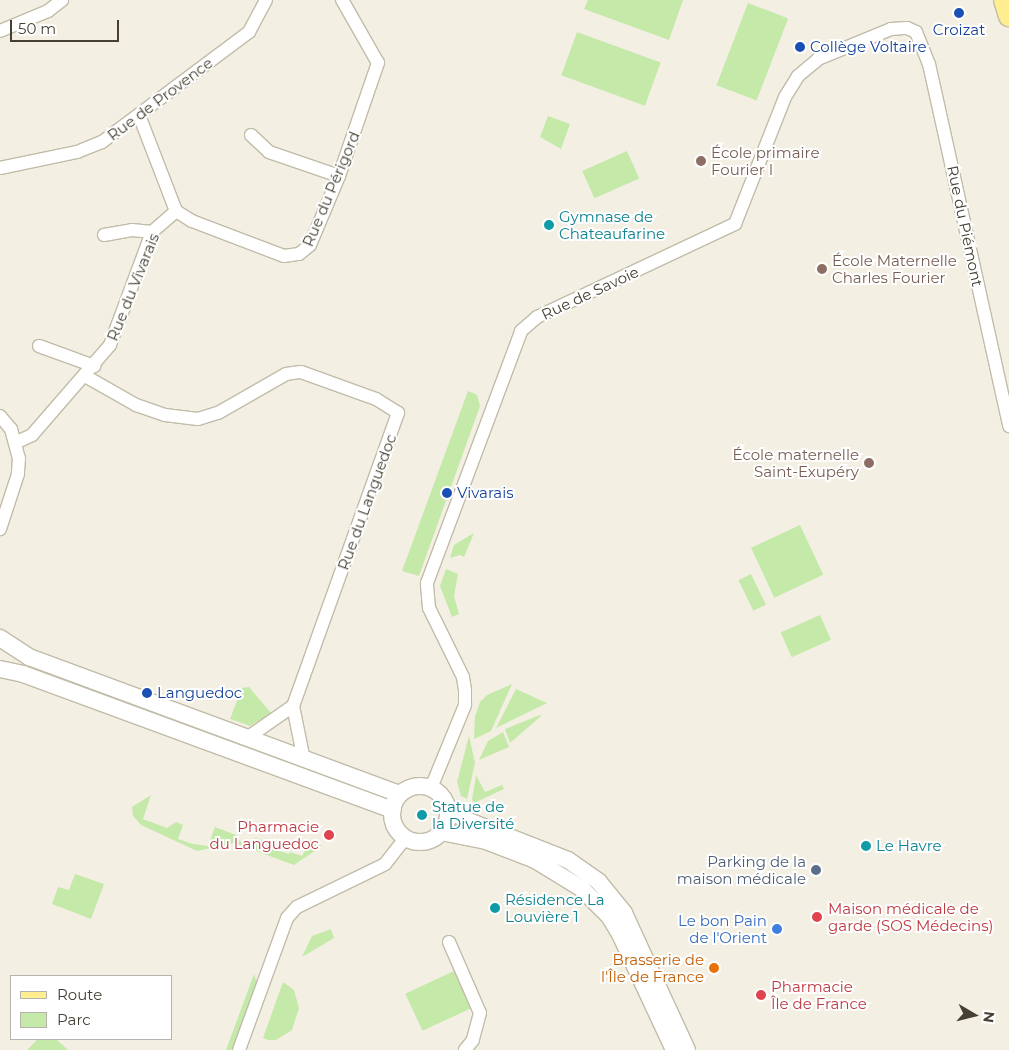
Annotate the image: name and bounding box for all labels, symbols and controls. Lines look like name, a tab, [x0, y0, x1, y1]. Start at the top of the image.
marker: Croizat	[953, 7, 965, 19]
scale bar	[12, 10, 121, 42]
text: 50 m	[18, 19, 56, 38]
place label: Croizat	[933, 21, 985, 39]
place label: Collège Voltaire	[810, 38, 927, 56]
marker: Collège Voltaire	[794, 41, 806, 53]
street label: Rue de Provence	[104, 54, 216, 144]
street label: Rue du Périgord	[299, 129, 363, 249]
place label: École primaire Fourier I	[711, 143, 819, 178]
marker: École primaire Fourier I	[695, 155, 707, 167]
street label: Rue du Piémont	[943, 164, 987, 288]
place label: Gymnase de Chateaufarine	[559, 207, 665, 242]
marker: Gymnase de Chateaufarine	[543, 219, 555, 231]
street label: Rue du Vivarais	[103, 230, 163, 344]
place label: École Maternelle Charles Fourier	[832, 251, 957, 286]
street label: Rue de Savoie	[538, 263, 642, 323]
marker: École Maternelle Charles Fourier	[816, 263, 828, 275]
street label: Rue du Languedoc	[334, 432, 400, 572]
place label: École maternelle Saint-Exupéry	[732, 445, 859, 480]
marker: École maternelle Saint-Exupéry	[863, 457, 875, 469]
place label: Vivarais	[457, 484, 514, 502]
marker: Vivarais	[441, 487, 453, 499]
place label: Languedoc	[157, 684, 242, 702]
marker: Languedoc	[141, 687, 153, 699]
place label: Statue de la Diversité	[432, 797, 514, 832]
marker: Statue de la Diversité	[416, 809, 428, 821]
place label: Pharmacie du Languedoc	[210, 817, 319, 852]
marker: Pharmacie du Languedoc	[323, 829, 335, 841]
place label: Le Havre	[876, 837, 942, 855]
marker: Le Havre	[860, 840, 872, 852]
place label: Parking de la maison médicale	[677, 852, 806, 887]
marker: Parking de la maison médicale	[810, 864, 822, 876]
place label: Résidence La Louvière 1	[505, 890, 605, 925]
place label: Maison médicale de garde (SOS Médecins)	[828, 899, 993, 934]
marker: Résidence La Louvière 1	[489, 902, 501, 914]
marker: Maison médicale de garde (SOS Médecins)	[810, 910, 824, 924]
place label: Le bon Pain de l'Orient	[678, 911, 767, 946]
marker: Le bon Pain de l'Orient	[771, 923, 783, 935]
place label: Brasserie de l'Île de France	[601, 950, 704, 985]
marker: Brasserie de l'Île de France	[708, 962, 720, 974]
legend	[10, 975, 172, 1040]
place label: Pharmacie Île de France	[771, 977, 867, 1012]
text: Route	[57, 985, 102, 1004]
marker: Pharmacie Île de France	[755, 989, 767, 1001]
north arrow	[949, 990, 999, 1040]
text: Parc	[57, 1010, 91, 1029]
text: N	[979, 1010, 999, 1024]

